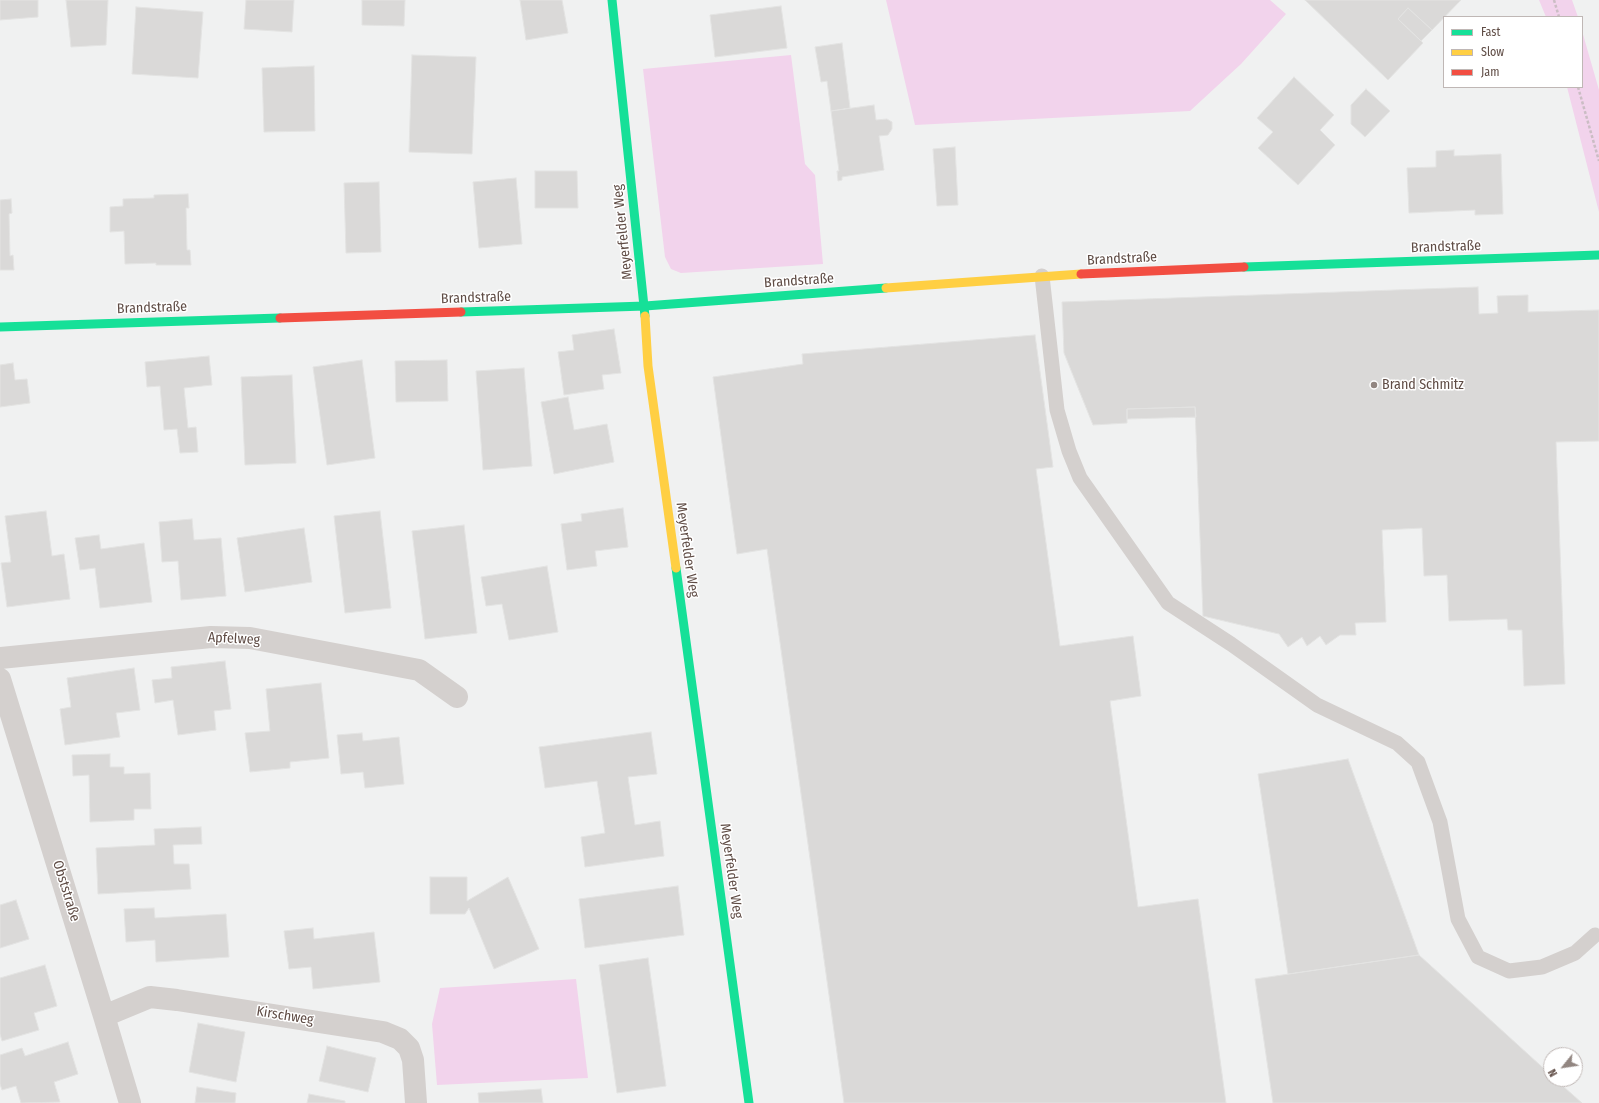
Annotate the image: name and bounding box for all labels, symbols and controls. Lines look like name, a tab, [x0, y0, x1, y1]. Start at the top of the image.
legend	[1443, 16, 1583, 88]
text: Fast	[1481, 25, 1500, 39]
text: Slow	[1481, 45, 1504, 59]
text: Jam	[1481, 65, 1499, 79]
street label: Meyerfelder Weg	[610, 183, 636, 281]
street label: Brandstraße	[1411, 237, 1481, 257]
street label: Brandstraße	[1087, 249, 1157, 269]
street label: Brandstraße	[763, 270, 835, 292]
street label: Brandstraße	[441, 288, 511, 308]
street label: Brandstraße	[117, 298, 187, 318]
place label: Brand Schmitz	[1382, 377, 1464, 393]
marker: Brand Schmitz	[1369, 380, 1379, 390]
street label: Meyerfelder Weg	[672, 501, 702, 599]
street label: Apfelweg	[207, 629, 261, 649]
street label: Meyerfelder Weg	[716, 822, 746, 920]
street label: Obststraße	[49, 858, 83, 924]
street label: Kirschweg	[255, 1003, 315, 1029]
north arrow	[1543, 1047, 1583, 1087]
text: N	[1546, 1067, 1560, 1079]

